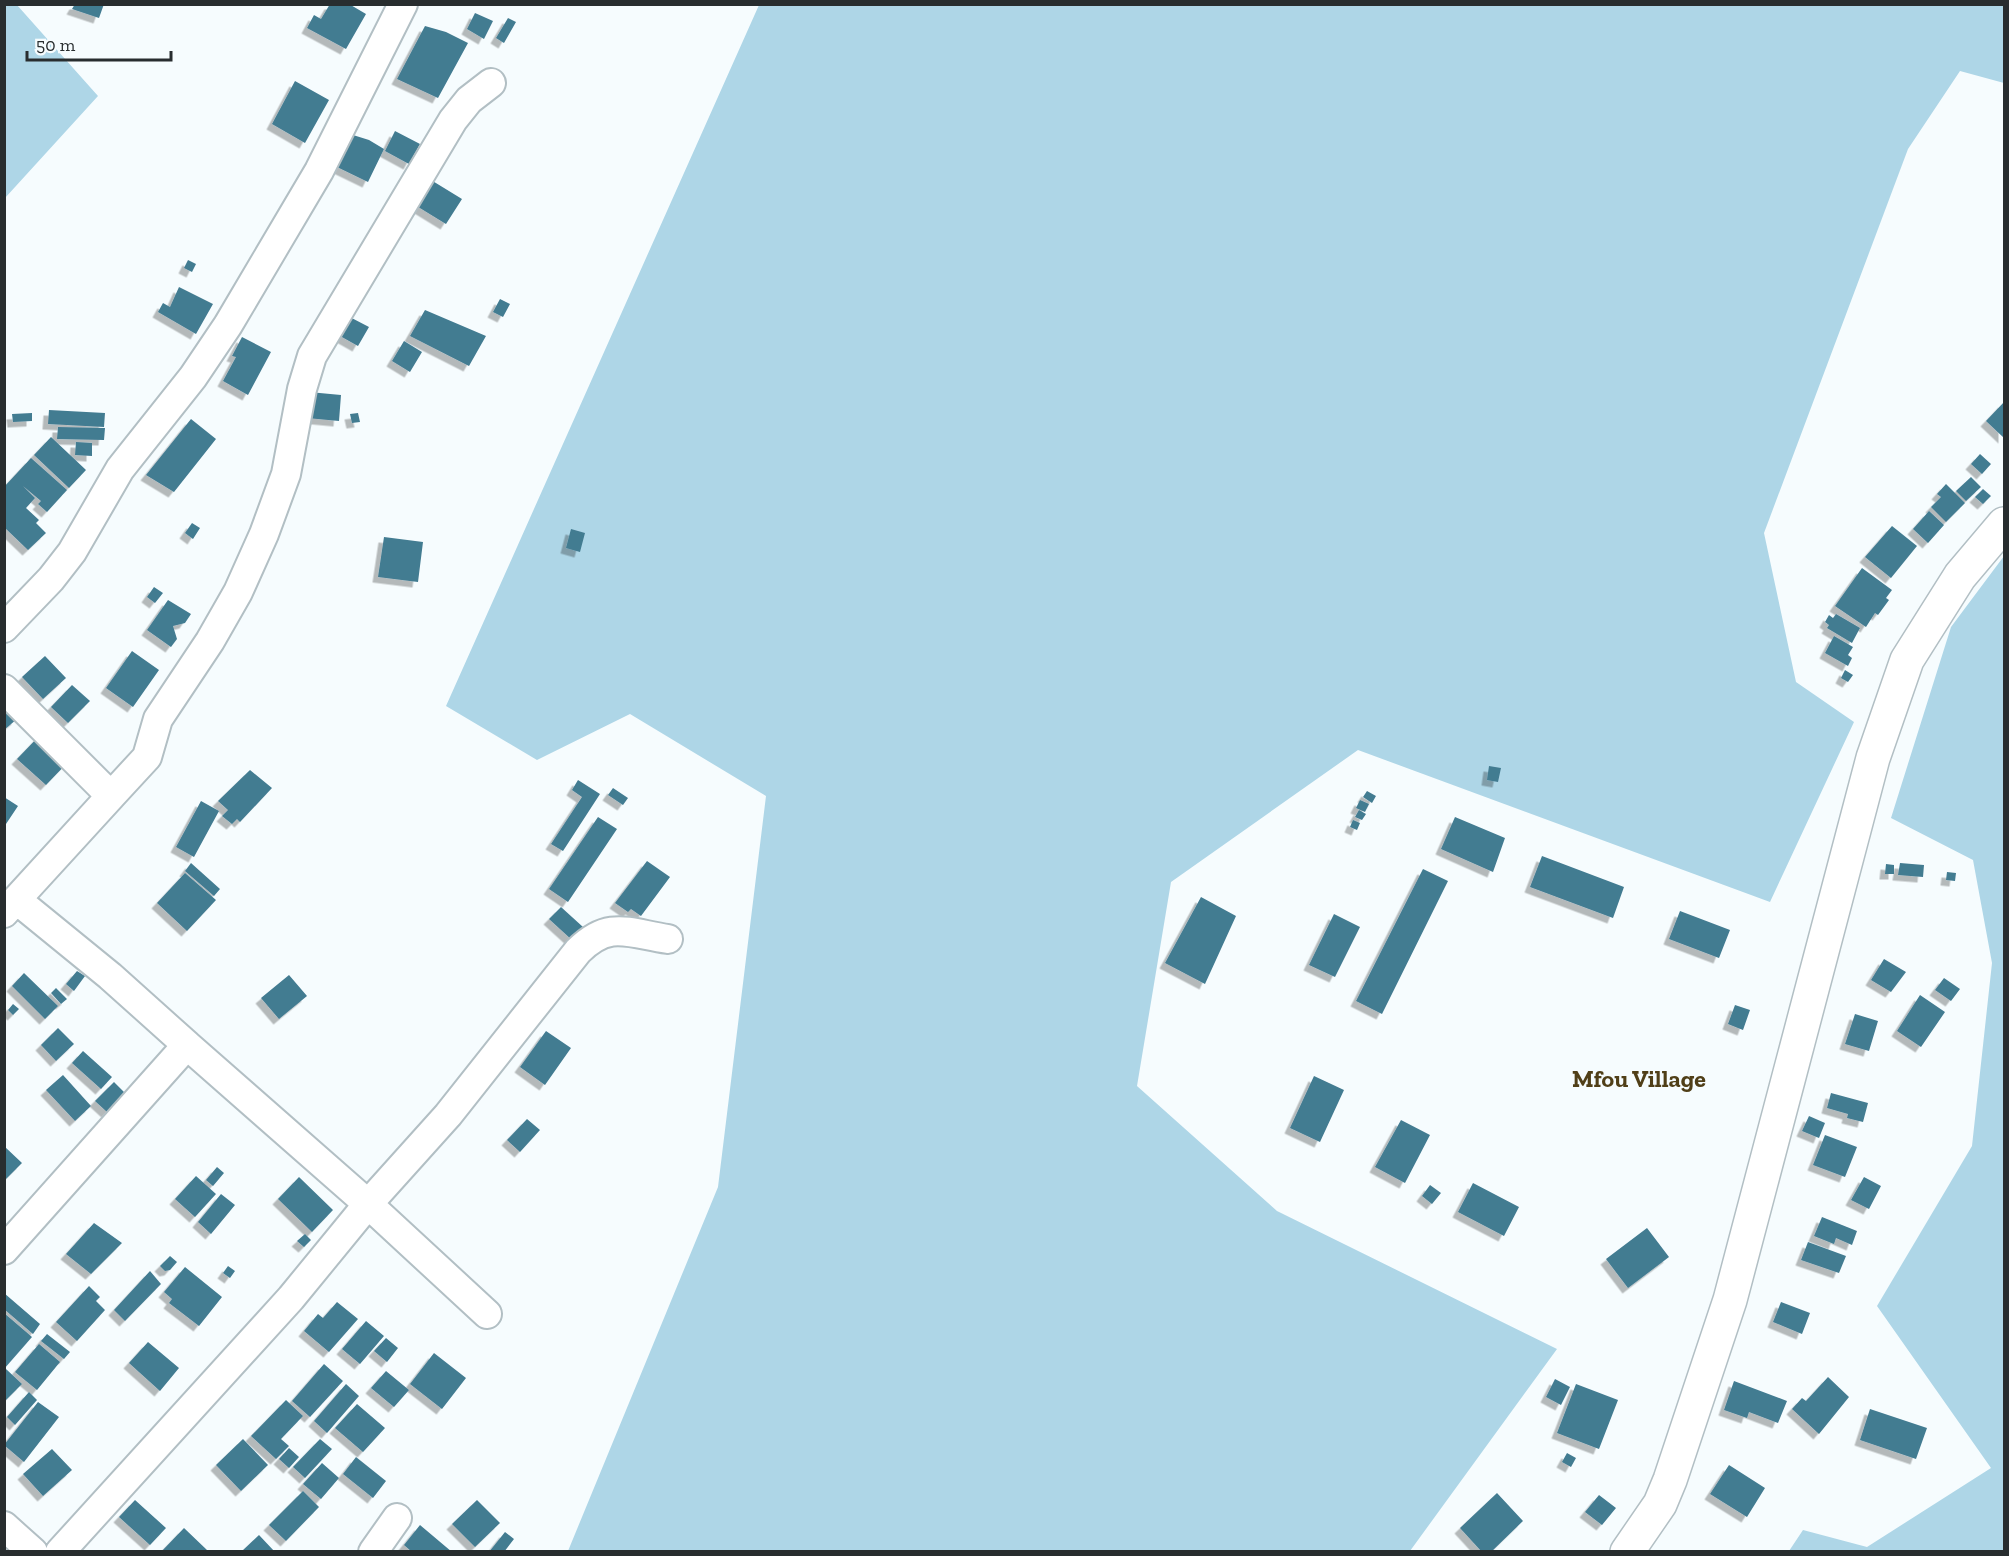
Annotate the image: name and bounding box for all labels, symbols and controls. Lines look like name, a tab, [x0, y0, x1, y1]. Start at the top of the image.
scale bar	[27, 24, 171, 62]
text: 50 m	[36, 34, 76, 56]
district label: Mfou Village	[1572, 1064, 1706, 1093]

